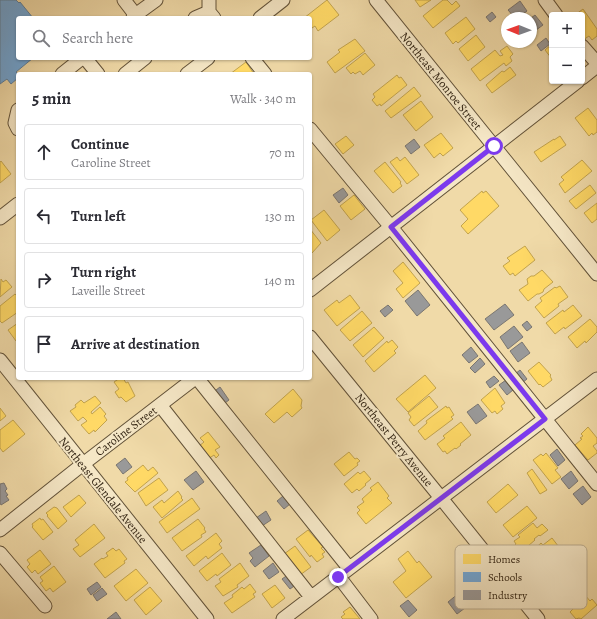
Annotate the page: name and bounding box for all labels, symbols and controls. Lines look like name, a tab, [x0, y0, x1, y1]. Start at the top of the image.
north arrow	[501, 12, 537, 48]
map controls	[549, 12, 585, 84]
button: +	[549, 12, 585, 48]
search box	[16, 16, 312, 60]
icon: search	[30, 27, 52, 49]
text: Search here	[62, 28, 133, 48]
street label: Northeast Monroe Street	[397, 29, 486, 133]
button: −	[549, 48, 585, 84]
text: 5 min	[32, 87, 71, 110]
text: Walk · 340 m	[230, 90, 296, 107]
text: Continue	[71, 134, 129, 154]
route start	[485, 137, 503, 155]
icon: ahead	[33, 141, 55, 163]
text: 70 m	[269, 144, 295, 161]
text: Caroline Street	[71, 154, 151, 171]
icon: left	[33, 205, 55, 227]
text: Turn left	[71, 206, 126, 226]
text: 130 m	[265, 208, 295, 225]
text: Turn right	[71, 262, 136, 282]
icon: right	[33, 269, 55, 291]
text: 140 m	[264, 272, 295, 289]
text: Laveille Street	[71, 282, 145, 299]
icon: arrive	[33, 333, 55, 355]
text: Arrive at destination	[71, 334, 200, 354]
street label: Northeast Perry Avenue	[351, 390, 437, 490]
street label: Caroline Street	[92, 402, 160, 460]
street label: Northeast Glendale Avenue	[55, 433, 151, 547]
legend	[455, 545, 587, 609]
text: Homes	[488, 552, 520, 567]
route end	[329, 568, 347, 586]
text: Schools	[488, 570, 522, 585]
text: Industry	[488, 588, 527, 603]

